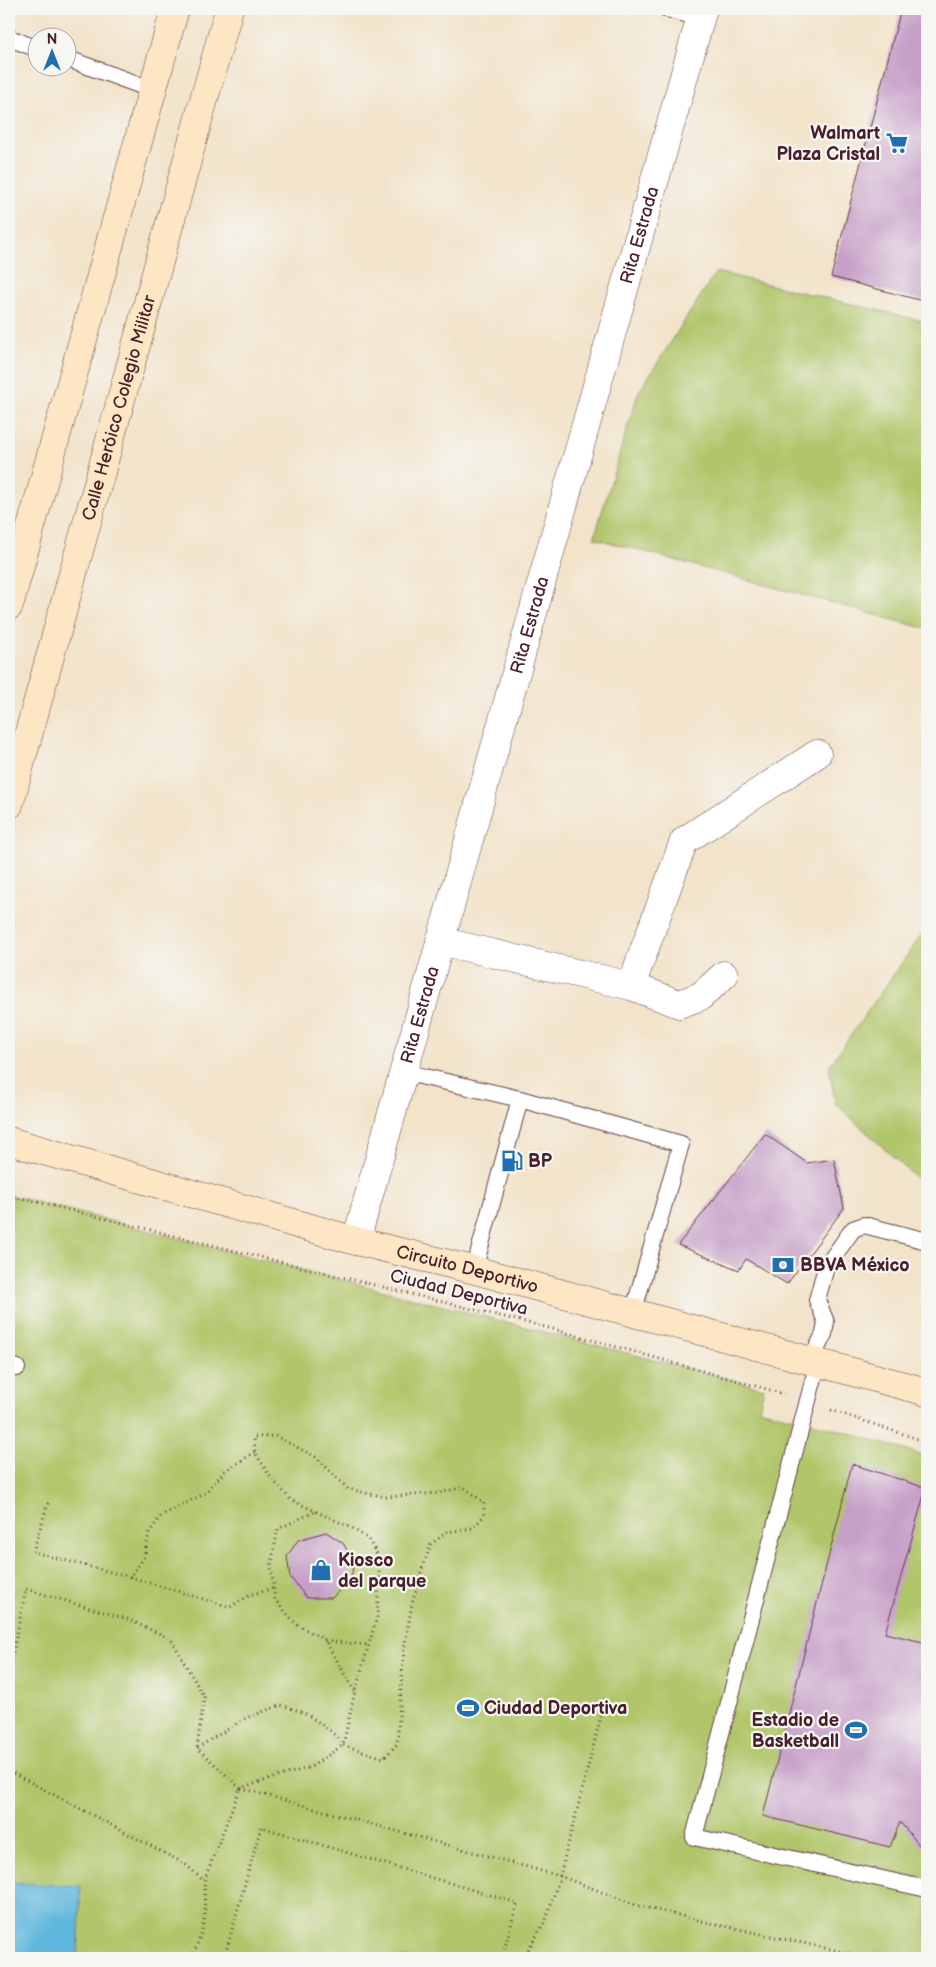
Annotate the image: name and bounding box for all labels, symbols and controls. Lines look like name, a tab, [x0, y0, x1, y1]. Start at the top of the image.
north arrow	[28, 28, 78, 78]
text: N	[47, 31, 57, 48]
place label: Walmart Plaza Cristal	[776, 123, 880, 165]
supermarket icon: Walmart Plaza Cristal	[884, 130, 910, 156]
street label: Rita Estrada	[616, 184, 663, 286]
street label: Calle Heróico Colegio Militar	[78, 293, 160, 523]
street label: Rita Estrada	[506, 574, 554, 676]
street label: Rita Estrada	[396, 964, 444, 1066]
fuel station icon: BP	[499, 1148, 525, 1174]
place label: BP	[528, 1151, 553, 1172]
street label: Circuito Deportivo	[394, 1241, 541, 1298]
bank icon: BBVA México	[770, 1252, 796, 1278]
place label: BBVA México	[800, 1255, 910, 1276]
street label: Ciudad Deportiva	[388, 1265, 530, 1320]
place label: Kiosco del parque	[338, 1550, 426, 1592]
shop icon: Kiosco del parque	[308, 1557, 334, 1583]
sports icon: Ciudad Deportiva	[455, 1695, 481, 1721]
place label: Ciudad Deportiva	[484, 1698, 627, 1719]
place label: Estadio de Basketball	[751, 1710, 839, 1752]
sports icon: Estadio de Basketball	[843, 1717, 869, 1743]

